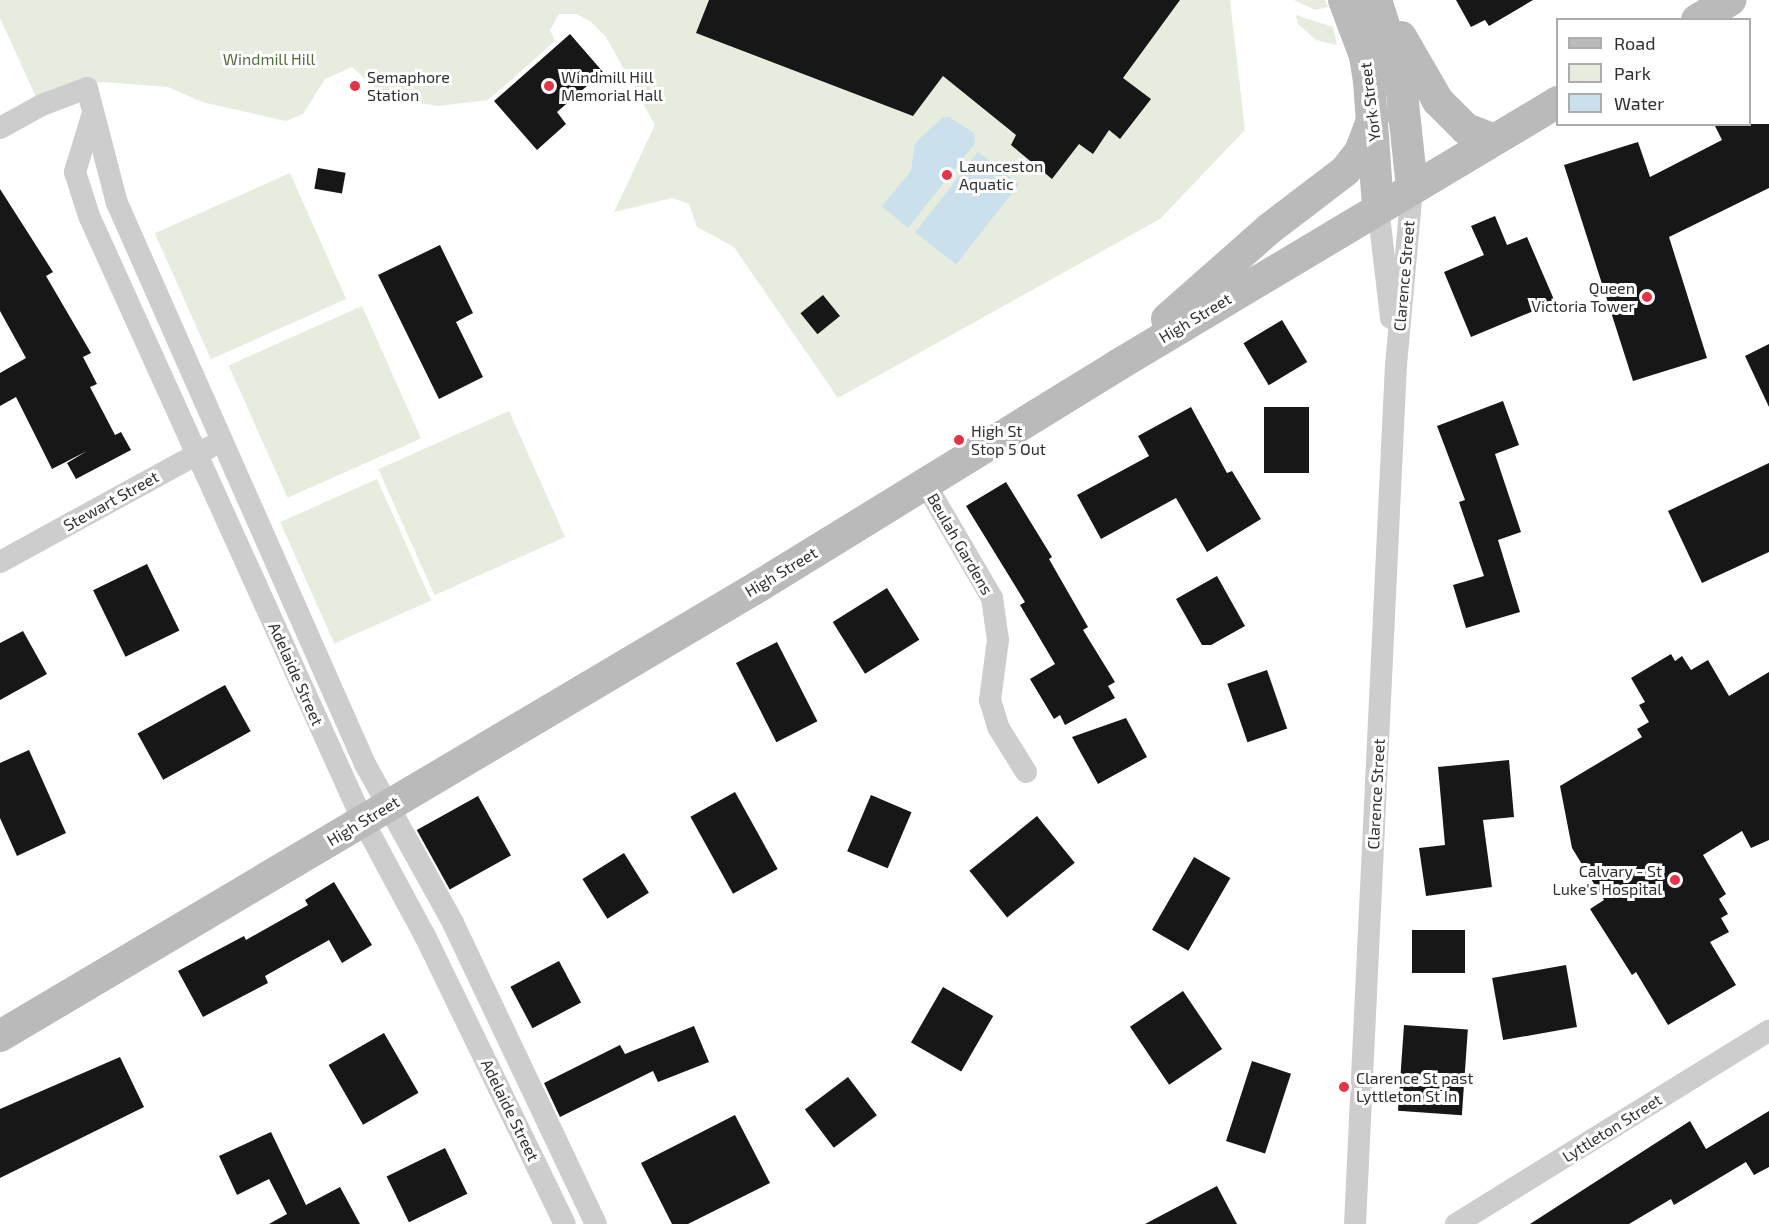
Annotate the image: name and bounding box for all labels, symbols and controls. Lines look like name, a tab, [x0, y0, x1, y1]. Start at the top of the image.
legend	[1556, 18, 1751, 126]
text: Road	[1614, 32, 1655, 54]
park label: Windmill Hill	[223, 49, 315, 69]
street label: York Street	[1356, 61, 1384, 143]
text: Park	[1614, 62, 1651, 84]
place label: Semaphore Station	[367, 67, 450, 105]
place label: Windmill Hill Memorial Hall	[561, 67, 663, 105]
marker: Semaphore Station	[348, 79, 362, 93]
marker: Windmill Hill Memorial Hall	[542, 79, 556, 93]
text: Water	[1614, 92, 1664, 114]
place label: Launceston Aquatic	[959, 156, 1043, 194]
marker: Launceston Aquatic	[940, 168, 954, 182]
street label: Clarence Street	[1390, 220, 1418, 332]
place label: Queen Victoria Tower	[1531, 278, 1635, 316]
street label: High Street	[1155, 289, 1235, 347]
marker: Queen Victoria Tower	[1640, 290, 1654, 304]
place label: High St Stop 5 Out	[971, 421, 1046, 459]
marker: High St Stop 5 Out	[952, 433, 966, 447]
street label: Stewart Street	[60, 467, 162, 535]
street label: Beulah Gardens	[923, 490, 997, 598]
street label: High Street	[741, 543, 821, 601]
street label: Adelaide Street	[265, 619, 327, 729]
street label: Clarence Street	[1364, 738, 1388, 850]
street label: High Street	[323, 792, 403, 850]
place label: Calvary - St Luke's Hospital	[1552, 861, 1662, 899]
marker: Calvary - St Luke's Hospital	[1666, 871, 1684, 889]
street label: Adelaide Street	[477, 1056, 543, 1164]
place label: Clarence St past Lyttleton St In	[1356, 1068, 1473, 1106]
marker: Clarence St past Lyttleton St In	[1337, 1080, 1351, 1094]
street label: Lyttleton Street	[1559, 1090, 1665, 1166]

